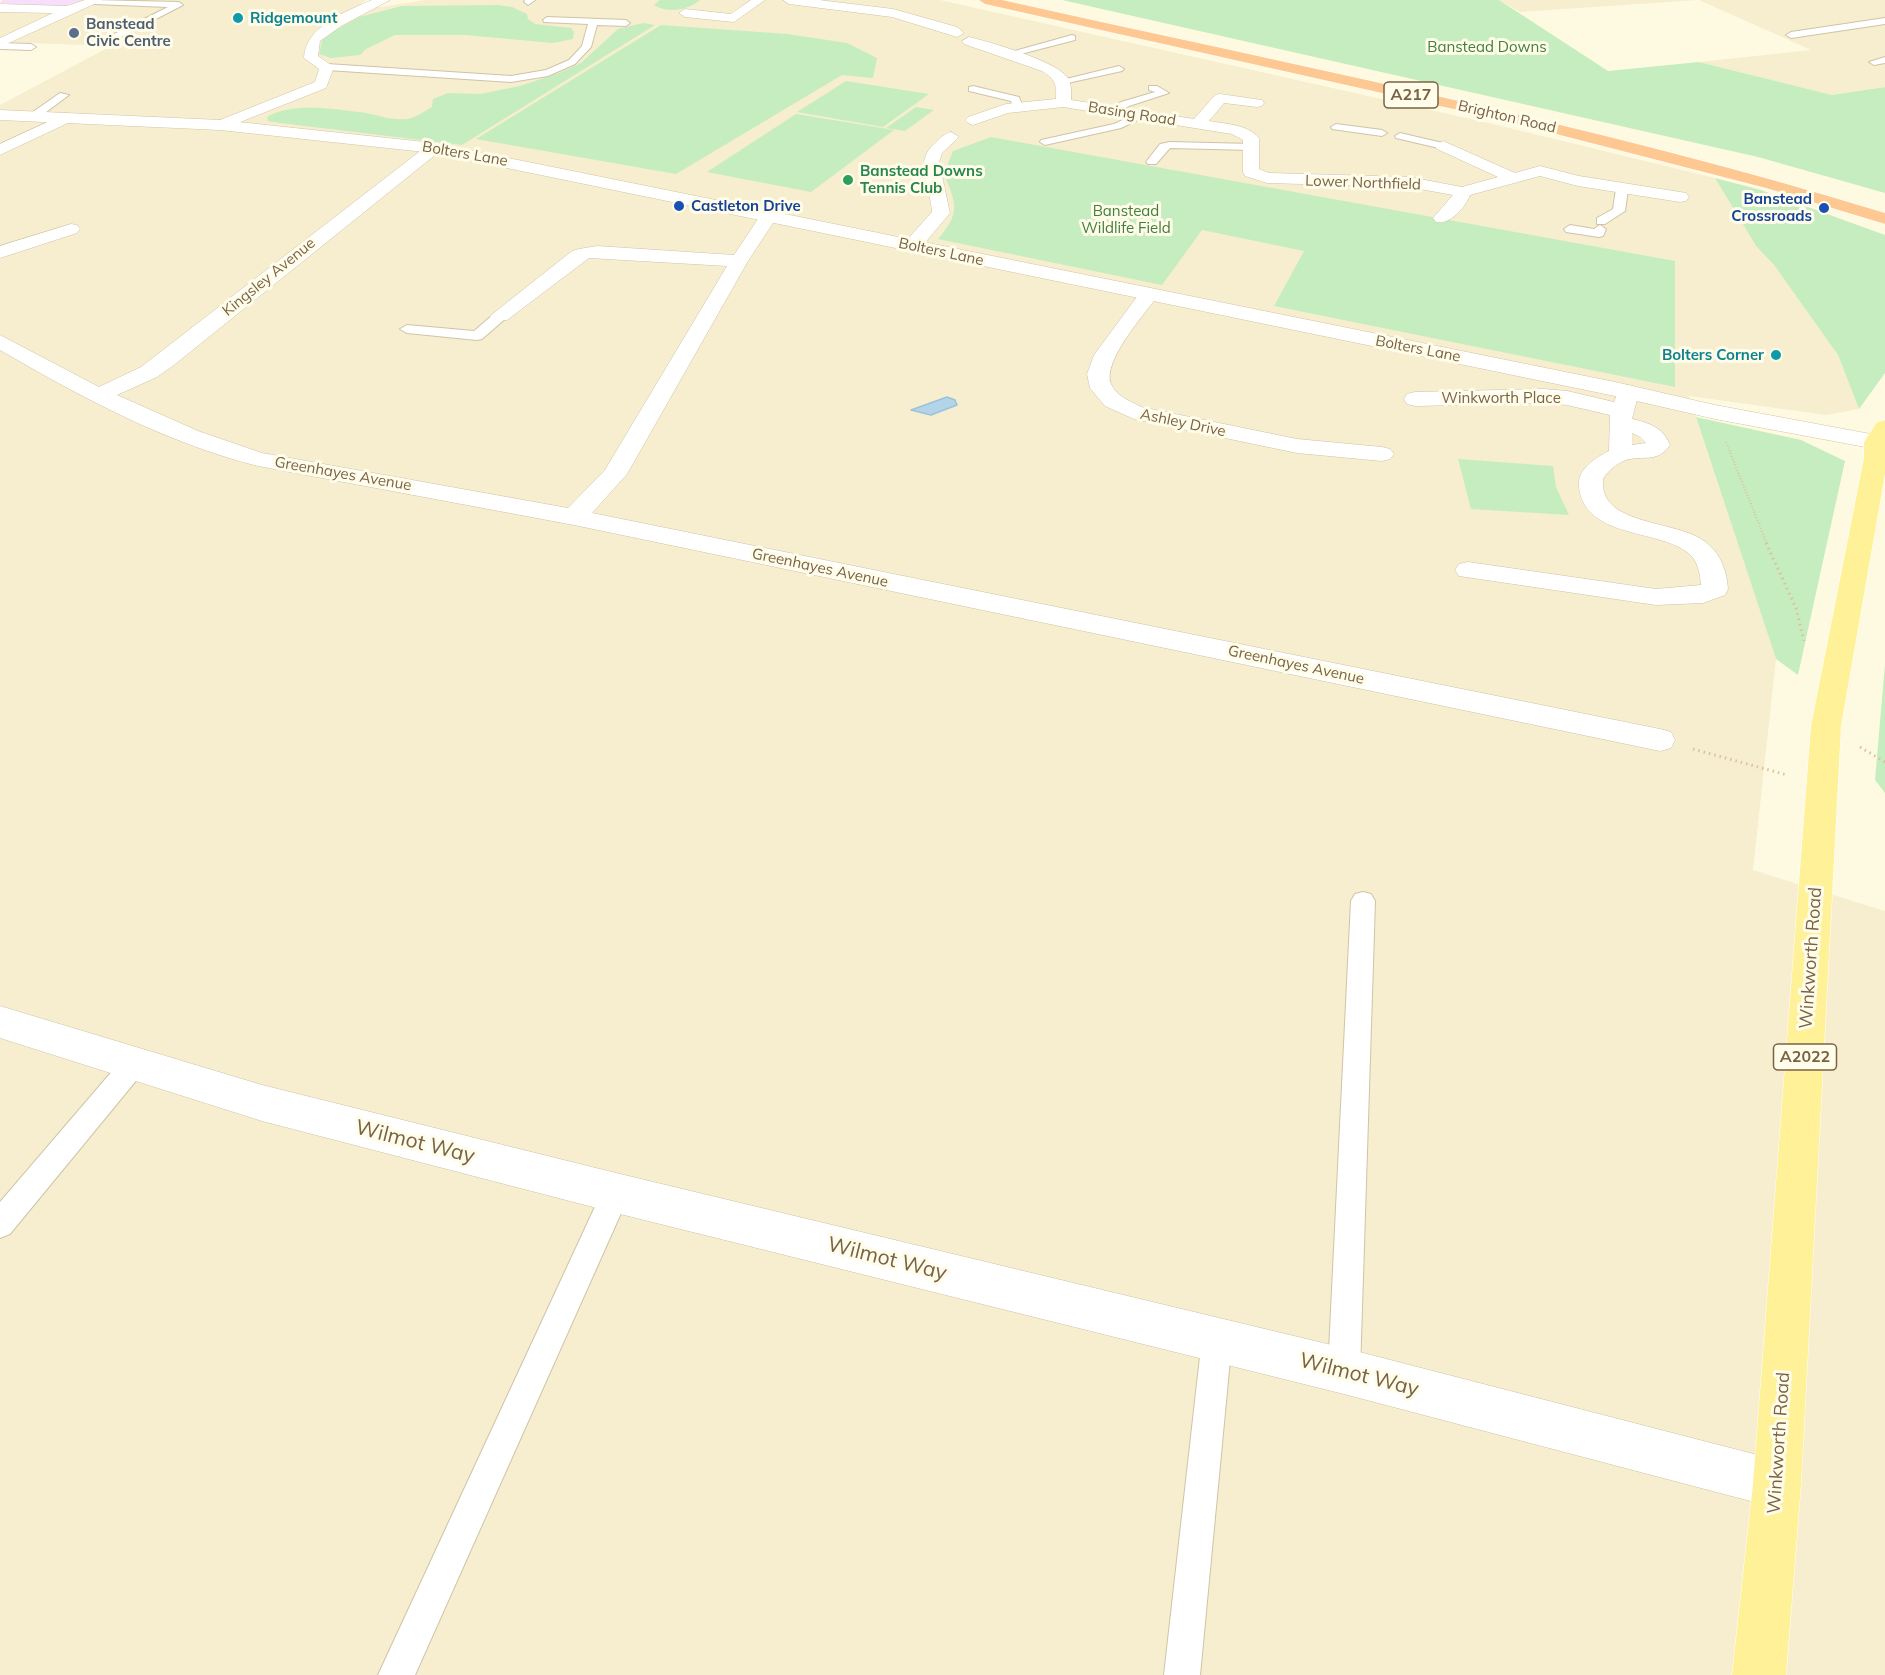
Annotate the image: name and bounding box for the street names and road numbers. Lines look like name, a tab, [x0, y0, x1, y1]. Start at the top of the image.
road number: A217	[1384, 82, 1438, 108]
street label: Brighton Road	[1456, 97, 1558, 137]
street label: Basing Road	[1087, 98, 1177, 130]
street label: Bolters Lane	[421, 138, 509, 170]
street label: Lower Northfield	[1305, 172, 1421, 194]
street label: Kingsley Avenue	[219, 234, 319, 320]
street label: Bolters Lane	[897, 234, 985, 270]
street label: Bolters Lane	[1374, 332, 1462, 366]
street label: Winkworth Place	[1441, 389, 1561, 407]
street label: Ashley Drive	[1139, 405, 1227, 441]
street label: Greenhayes Avenue	[273, 453, 413, 495]
street label: Greenhayes Avenue	[750, 545, 890, 591]
street label: Greenhayes Avenue	[1226, 642, 1366, 688]
street label: Winkworth Road	[1795, 886, 1827, 1030]
road number: A2022	[1774, 1044, 1836, 1070]
street label: Wilmot Way	[353, 1115, 477, 1169]
street label: Wilmot Way	[825, 1232, 949, 1286]
street label: Wilmot Way	[1297, 1348, 1421, 1402]
street label: Winkworth Road	[1763, 1371, 1795, 1515]

